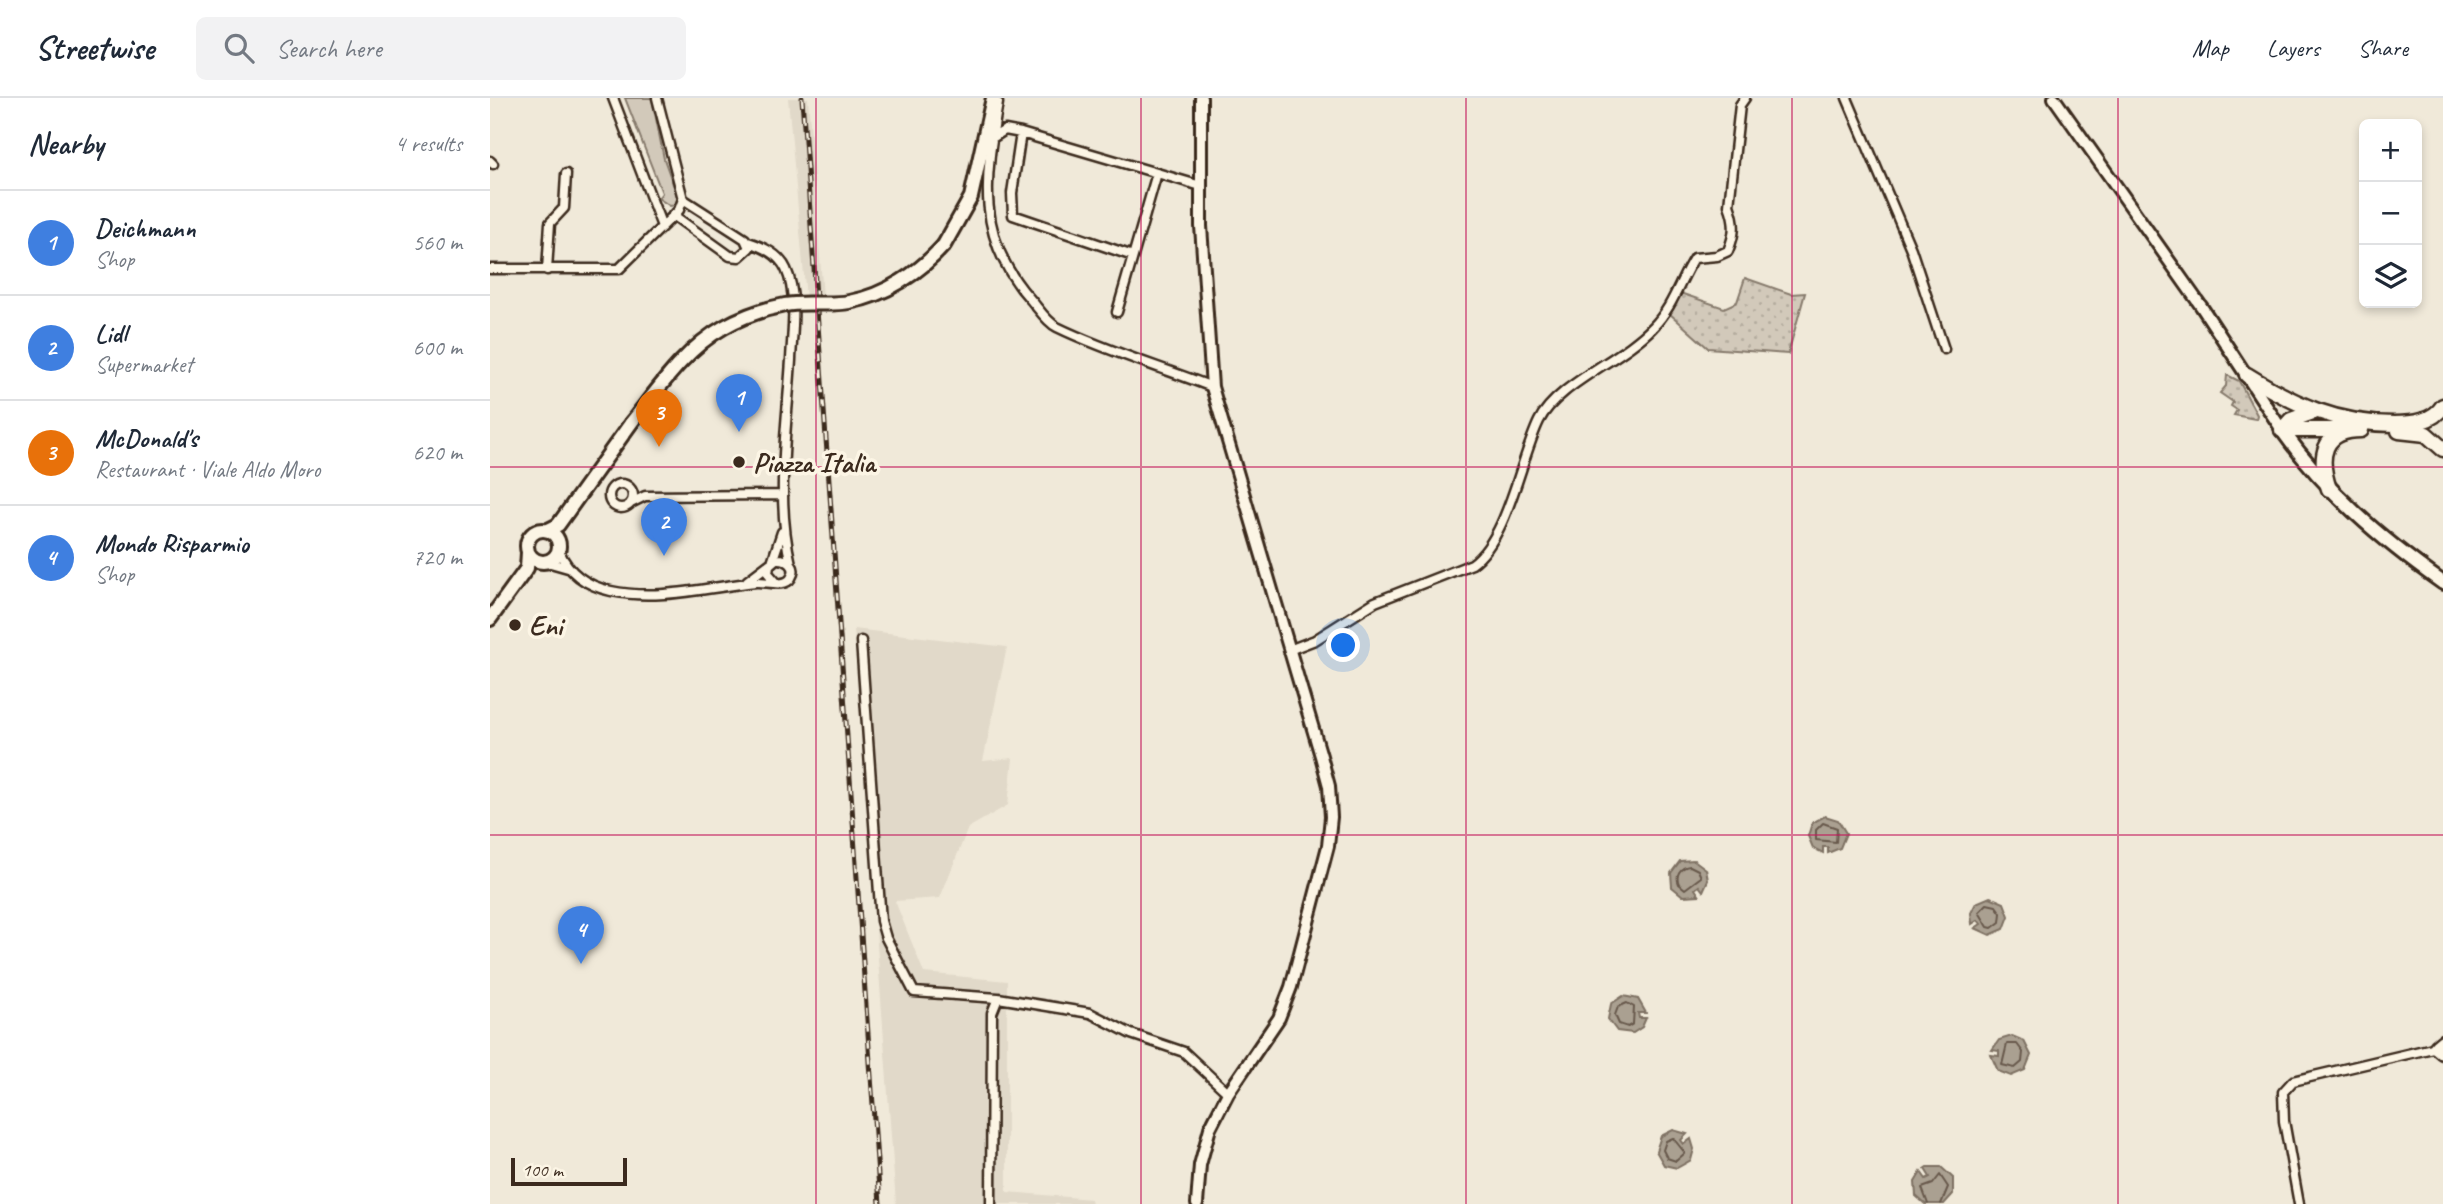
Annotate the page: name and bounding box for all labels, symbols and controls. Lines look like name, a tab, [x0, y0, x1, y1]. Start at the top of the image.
search box	[196, 17, 686, 80]
text: Streetwise	[35, 27, 154, 69]
icon: search	[220, 29, 258, 67]
text: Search here	[276, 32, 382, 65]
text: Map	[2192, 33, 2229, 63]
text: Layers	[2267, 33, 2320, 63]
text: Share	[2358, 33, 2408, 63]
map controls	[2359, 119, 2422, 308]
button: +	[2359, 119, 2422, 182]
text: Nearby	[28, 125, 104, 163]
text: 4 results	[395, 129, 462, 158]
button: −	[2359, 182, 2422, 245]
text: Deichmann	[95, 212, 195, 245]
text: 1	[46, 228, 56, 257]
text: 560 m	[413, 228, 462, 257]
text: Shop	[95, 245, 134, 274]
button: layers	[2359, 245, 2422, 308]
text: Lidl	[95, 317, 127, 350]
text: 2	[46, 333, 56, 362]
text: 600 m	[413, 333, 462, 362]
text: Supermarket	[95, 350, 193, 379]
pin: 1	[716, 374, 762, 432]
pin: 3	[636, 389, 682, 447]
text: McDonald's	[95, 422, 198, 455]
text: 3	[46, 438, 56, 467]
text: 620 m	[413, 438, 462, 467]
place label: Piazza Italia	[753, 445, 877, 480]
marker: Piazza Italia	[731, 454, 747, 470]
text: Restaurant · Viale Aldo Moro	[95, 455, 320, 484]
pin: 2	[641, 498, 687, 556]
text: Mondo Risparmio	[95, 527, 249, 560]
text: 4	[46, 543, 56, 572]
text: 720 m	[413, 543, 462, 572]
text: Shop	[95, 560, 134, 589]
place label: Eni	[529, 608, 566, 643]
marker: Eni	[507, 617, 523, 633]
your location	[1326, 628, 1360, 662]
pin: 4	[558, 906, 604, 964]
scale bar	[511, 1155, 626, 1187]
text: 100 m	[522, 1158, 563, 1182]

